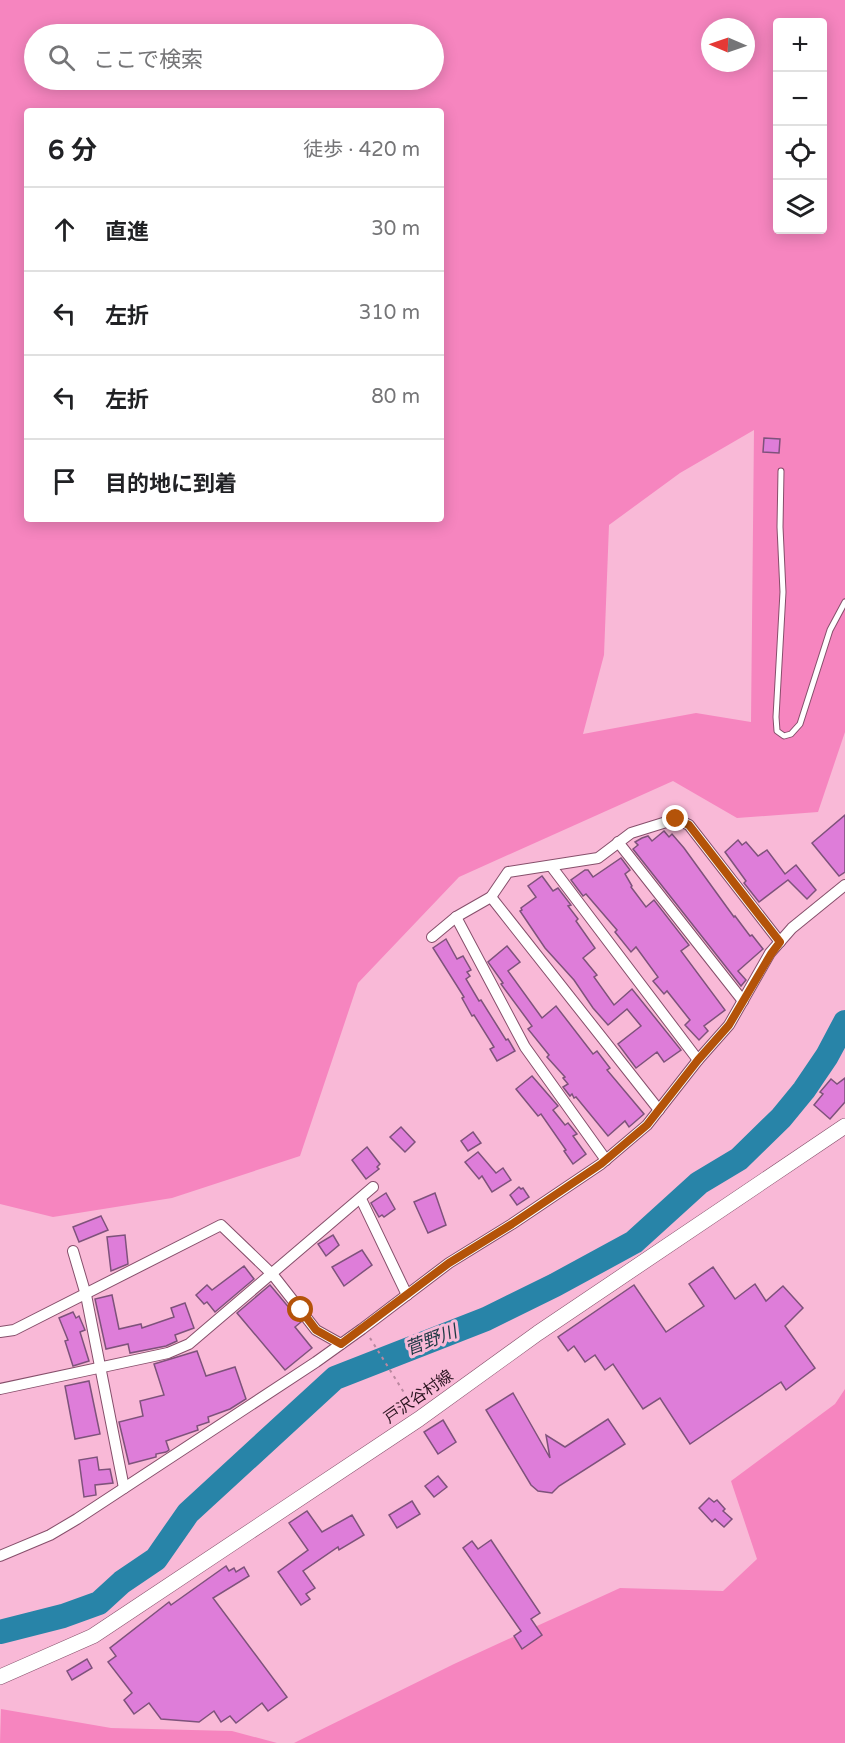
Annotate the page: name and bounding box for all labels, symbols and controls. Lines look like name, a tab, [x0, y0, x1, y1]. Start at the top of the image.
north arrow	[701, 18, 755, 72]
map controls	[773, 18, 827, 234]
button: +	[773, 18, 827, 72]
search box	[24, 24, 444, 90]
icon: search	[45, 41, 78, 74]
text: ここで検索	[93, 47, 203, 73]
button: −	[773, 72, 827, 126]
button: locate	[773, 126, 827, 180]
text: 6 分	[48, 135, 97, 166]
text: 徒歩 · 420 m	[303, 138, 420, 162]
button: layers	[773, 180, 827, 234]
icon: ahead	[48, 213, 81, 246]
text: 30 m	[371, 217, 420, 241]
text: 直進	[105, 219, 149, 245]
icon: left	[48, 297, 81, 330]
text: 310 m	[359, 301, 420, 325]
text: 左折	[105, 303, 149, 329]
icon: left	[48, 381, 81, 414]
text: 80 m	[371, 385, 420, 409]
text: 左折	[105, 387, 149, 413]
icon: arrive	[48, 465, 81, 498]
text: 目的地に到着	[105, 471, 237, 497]
route end	[662, 805, 688, 831]
route start	[287, 1296, 313, 1322]
water label: 菅野川	[402, 1319, 462, 1360]
street label: 戸沢谷村線	[380, 1366, 457, 1428]

